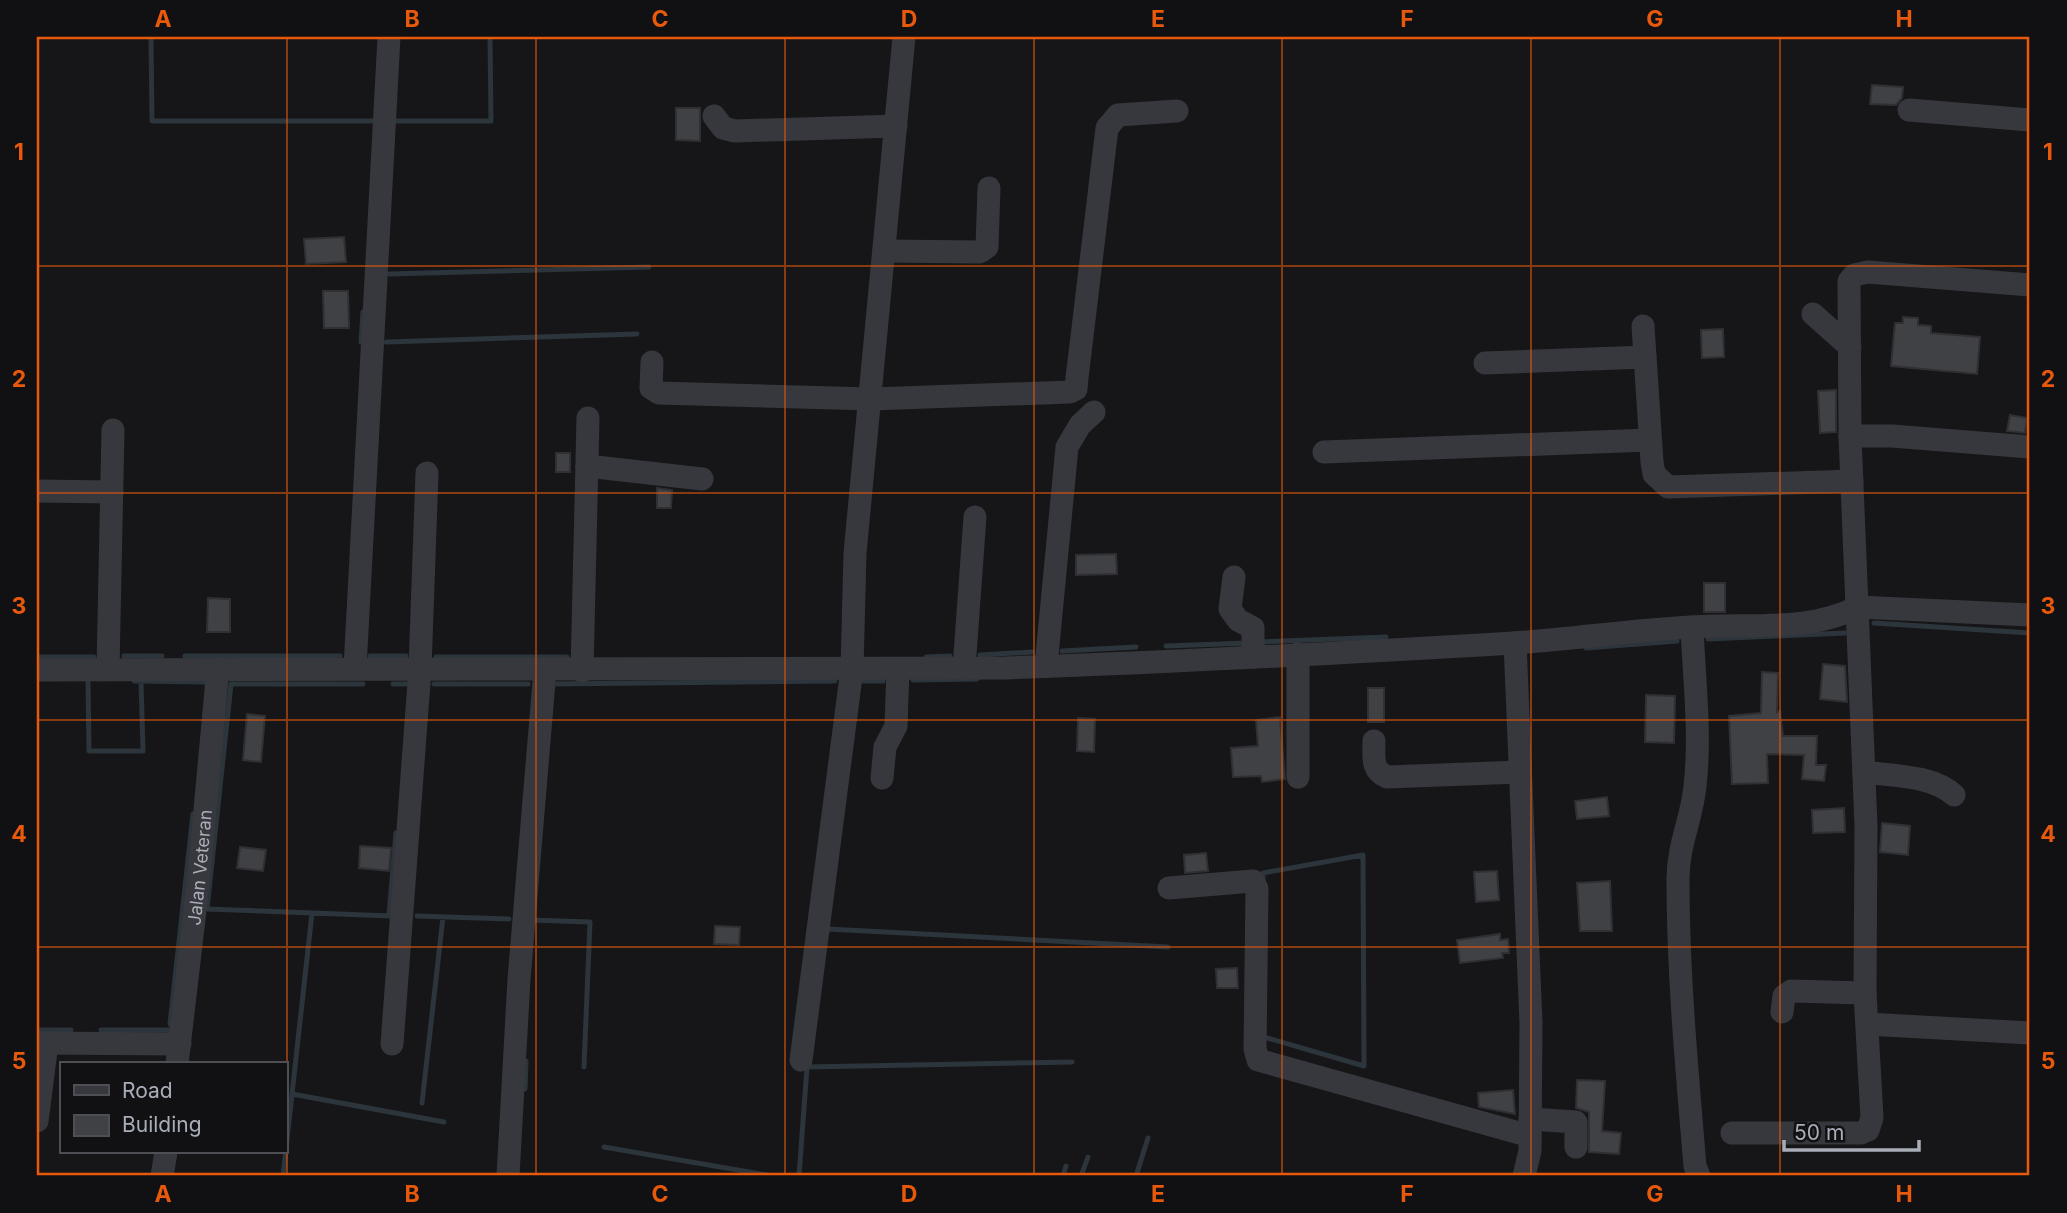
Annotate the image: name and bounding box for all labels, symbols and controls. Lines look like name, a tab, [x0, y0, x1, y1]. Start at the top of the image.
text: A	[154, 5, 172, 33]
text: B	[404, 5, 420, 33]
text: C	[651, 5, 669, 33]
text: D	[901, 5, 917, 33]
text: E	[1151, 5, 1165, 33]
text: F	[1400, 5, 1414, 33]
text: G	[1646, 5, 1664, 33]
text: H	[1895, 5, 1913, 33]
text: 1	[14, 138, 24, 166]
text: 1	[2043, 138, 2053, 166]
text: 2	[12, 365, 26, 393]
text: 2	[2041, 365, 2055, 393]
text: 3	[12, 592, 26, 620]
text: 3	[2041, 592, 2055, 620]
street label: Jalan Veteran	[183, 808, 215, 926]
text: 4	[11, 820, 27, 848]
text: 4	[2040, 820, 2056, 848]
text: 5	[12, 1047, 26, 1075]
text: 5	[2041, 1047, 2055, 1075]
legend	[60, 1062, 287, 1154]
text: Road	[122, 1078, 173, 1103]
scale bar	[1784, 1108, 1918, 1152]
text: Building	[122, 1112, 202, 1137]
text: 50 m	[1794, 1120, 1844, 1145]
text: A	[154, 1180, 172, 1208]
text: B	[404, 1180, 420, 1208]
text: C	[651, 1180, 669, 1208]
text: D	[901, 1180, 917, 1208]
text: E	[1151, 1180, 1165, 1208]
text: F	[1400, 1180, 1414, 1208]
text: G	[1646, 1180, 1664, 1208]
text: H	[1895, 1180, 1913, 1208]

